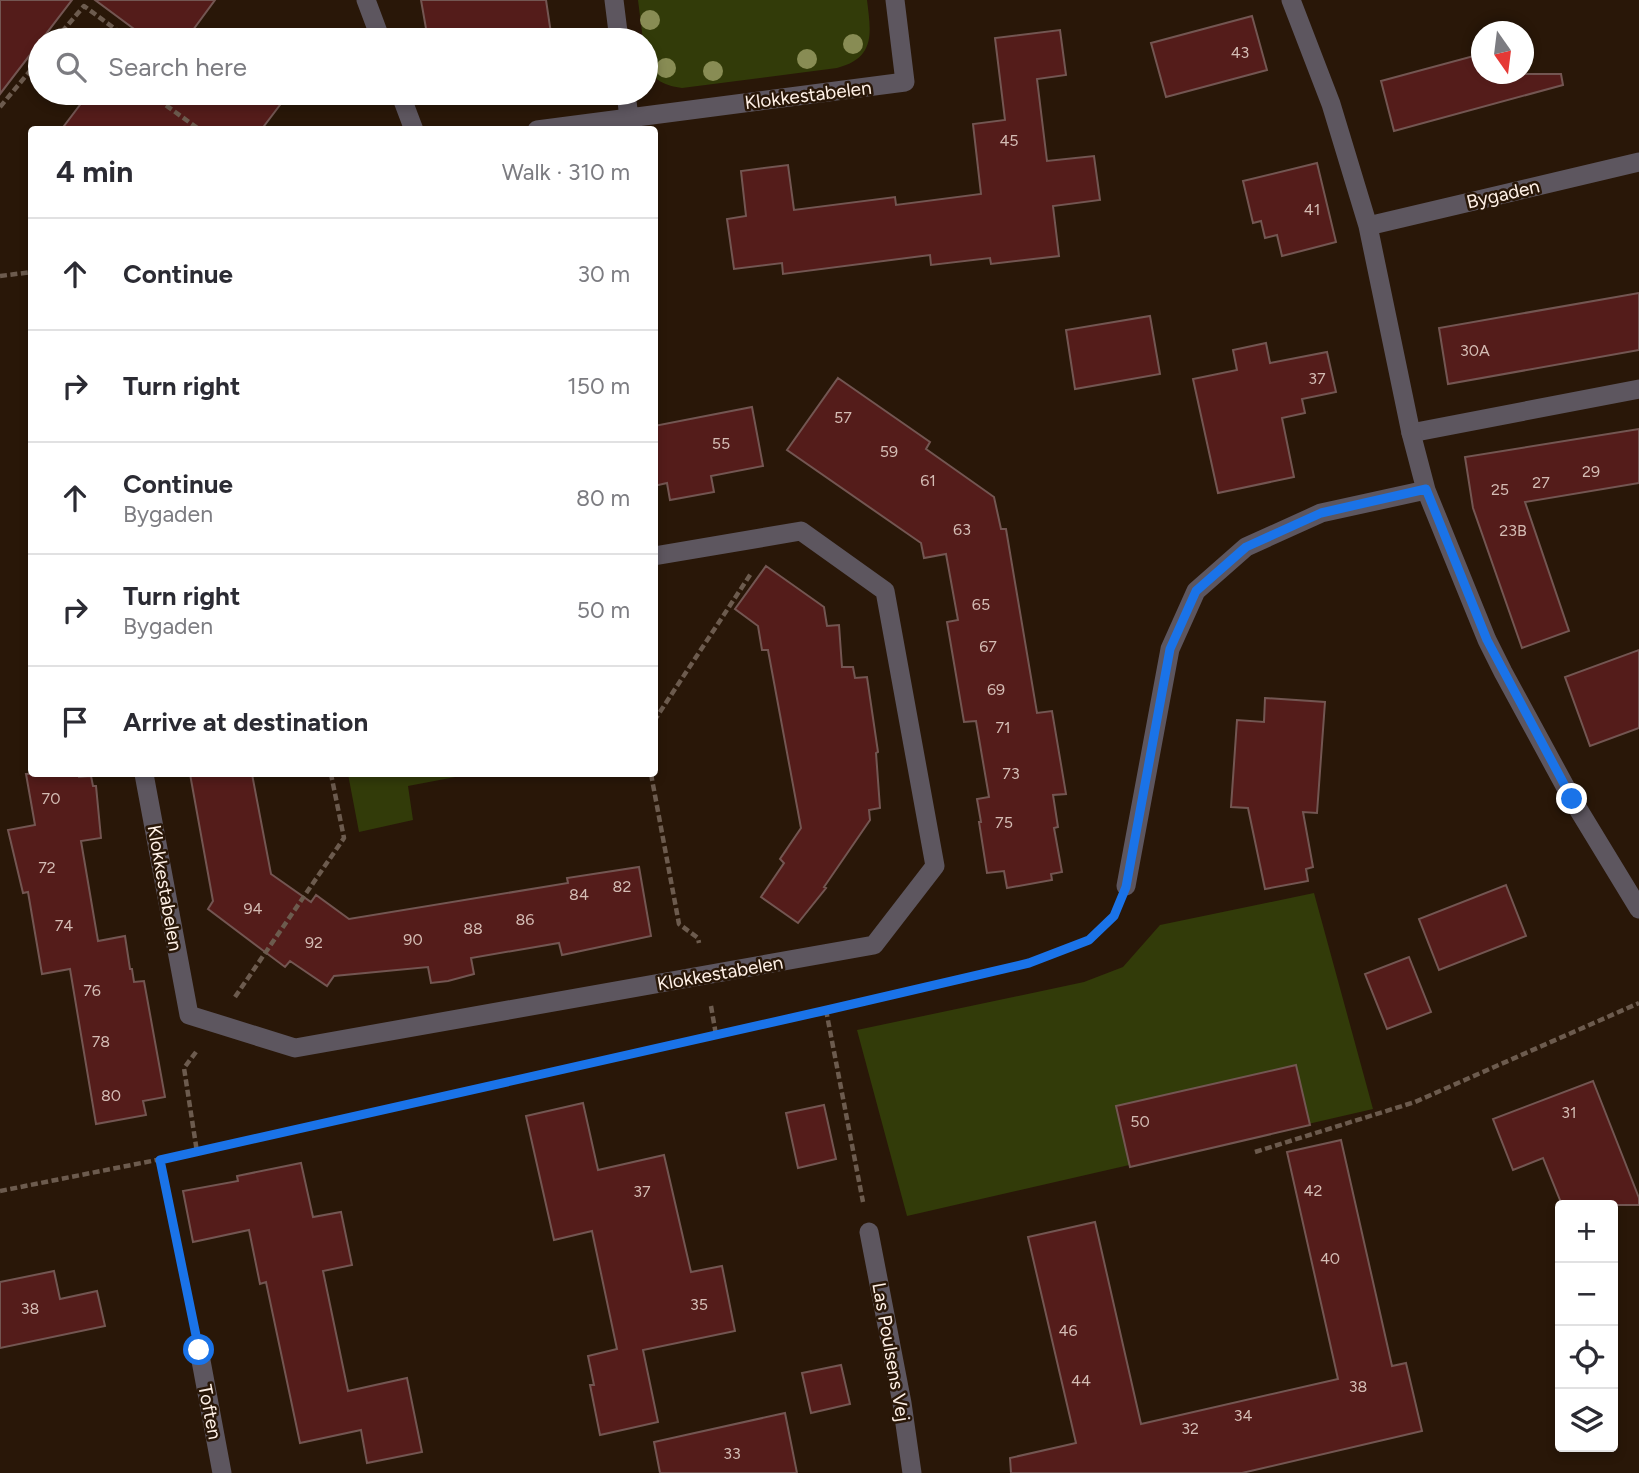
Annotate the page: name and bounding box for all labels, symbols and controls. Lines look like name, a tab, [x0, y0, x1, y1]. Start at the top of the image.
north arrow	[1471, 21, 1534, 84]
search box	[28, 28, 658, 105]
house number: 43	[1231, 43, 1249, 62]
icon: search	[52, 48, 90, 86]
text: Search here	[108, 51, 247, 83]
street label: Klokkestabelen	[743, 76, 873, 114]
house number: 45	[999, 131, 1019, 150]
text: 4 min	[56, 153, 133, 190]
text: Walk · 310 m	[502, 158, 630, 186]
street label: Bygaden	[1464, 174, 1542, 214]
house number: 41	[1304, 200, 1320, 219]
icon: ahead	[56, 255, 94, 293]
text: Continue	[123, 258, 233, 290]
text: 30 m	[577, 260, 630, 288]
house number: 30A	[1460, 341, 1490, 360]
icon: right	[56, 367, 94, 405]
house number: 37	[1308, 369, 1326, 388]
text: Turn right	[123, 370, 240, 402]
text: 150 m	[567, 372, 630, 400]
house number: 57	[834, 408, 852, 427]
house number: 55	[712, 434, 730, 453]
house number: 59	[880, 442, 898, 461]
house number: 29	[1582, 462, 1600, 481]
text: Continue	[123, 468, 233, 500]
house number: 61	[920, 471, 936, 490]
house number: 27	[1532, 473, 1550, 492]
icon: ahead	[56, 479, 94, 517]
house number: 25	[1491, 480, 1509, 499]
text: 80 m	[576, 484, 630, 512]
text: Bygaden	[123, 500, 213, 528]
house number: 63	[953, 520, 971, 539]
house number: 23B	[1499, 521, 1527, 540]
text: Turn right	[123, 580, 240, 612]
icon: right	[56, 591, 94, 629]
house number: 65	[972, 595, 990, 614]
text: 50 m	[577, 596, 630, 624]
text: Bygaden	[123, 612, 213, 640]
house number: 67	[979, 637, 997, 656]
house number: 69	[987, 680, 1005, 699]
icon: arrive	[56, 703, 94, 741]
text: Arrive at destination	[123, 706, 368, 738]
house number: 71	[995, 718, 1011, 737]
house number: 73	[1002, 764, 1020, 783]
route end	[1556, 783, 1587, 814]
house number: 70	[42, 789, 60, 808]
house number: 75	[995, 813, 1013, 832]
street label: Klokkestabelen	[143, 823, 187, 953]
house number: 72	[38, 858, 56, 877]
house number: 82	[613, 877, 631, 896]
house number: 84	[569, 885, 589, 904]
house number: 94	[244, 899, 263, 918]
house number: 86	[516, 910, 534, 929]
house number: 74	[55, 916, 73, 935]
house number: 88	[463, 919, 483, 938]
house number: 90	[403, 930, 423, 949]
house number: 92	[305, 933, 323, 952]
street label: Klokkestabelen	[655, 951, 785, 995]
house number: 76	[83, 981, 101, 1000]
house number: 78	[92, 1032, 110, 1051]
house number: 80	[101, 1086, 121, 1105]
house number: 31	[1561, 1103, 1577, 1122]
house number: 50	[1130, 1112, 1150, 1131]
house number: 42	[1304, 1181, 1322, 1200]
house number: 37	[633, 1182, 651, 1201]
map controls	[1555, 1200, 1618, 1452]
button: +	[1555, 1200, 1618, 1263]
house number: 40	[1320, 1249, 1340, 1268]
button: −	[1555, 1263, 1618, 1326]
street label: Las Poulsens Vej	[867, 1281, 915, 1423]
house number: 35	[690, 1295, 708, 1314]
house number: 38	[21, 1299, 39, 1318]
house number: 46	[1059, 1321, 1078, 1340]
button: locate	[1555, 1326, 1618, 1389]
route start	[183, 1334, 214, 1365]
house number: 44	[1071, 1371, 1091, 1390]
house number: 38	[1349, 1377, 1367, 1396]
street label: Toften	[193, 1383, 227, 1441]
button: layers	[1555, 1389, 1618, 1452]
house number: 34	[1234, 1406, 1252, 1425]
house number: 32	[1181, 1419, 1199, 1438]
house number: 33	[723, 1444, 741, 1463]

